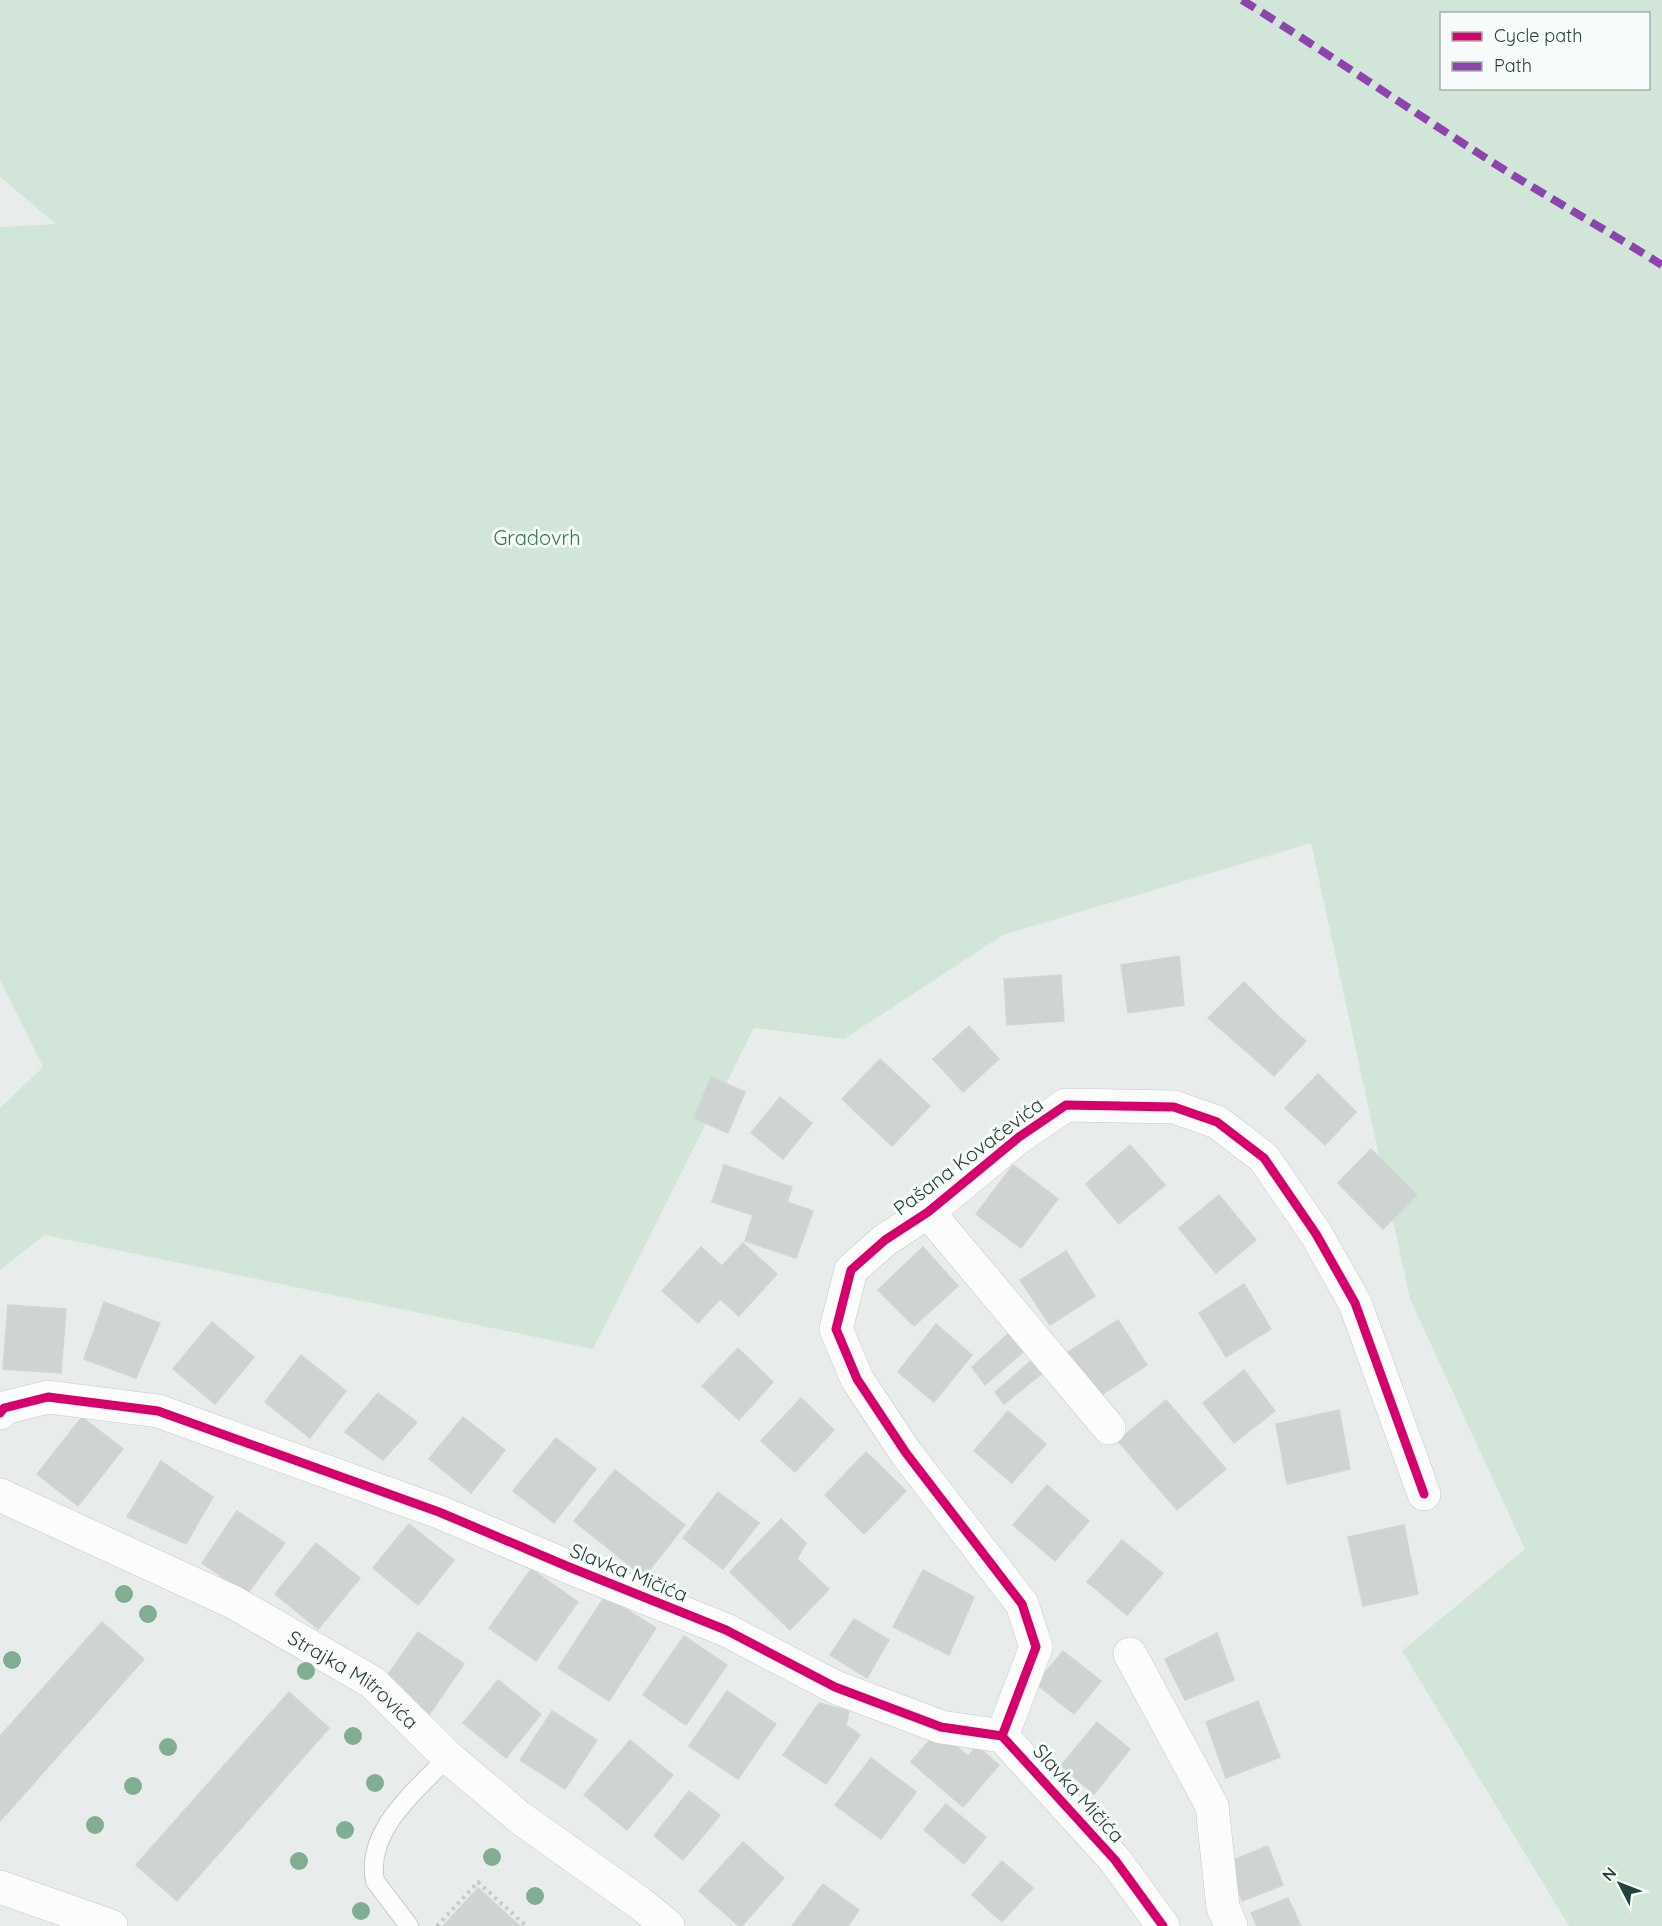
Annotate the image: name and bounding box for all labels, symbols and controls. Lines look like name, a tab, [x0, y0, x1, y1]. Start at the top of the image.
legend	[1440, 12, 1650, 90]
text: Cycle path	[1494, 24, 1582, 47]
text: Path	[1494, 54, 1532, 77]
park label: Gradovrh	[493, 525, 581, 550]
street label: Pašana Kovačevića	[888, 1091, 1048, 1221]
street label: Slavka Mičića	[567, 1537, 691, 1607]
street label: Strajka Mitrovića	[284, 1624, 424, 1734]
street label: Slavka Mičića	[1028, 1738, 1130, 1848]
north arrow	[1590, 1854, 1650, 1914]
text: N	[1597, 1863, 1620, 1885]

